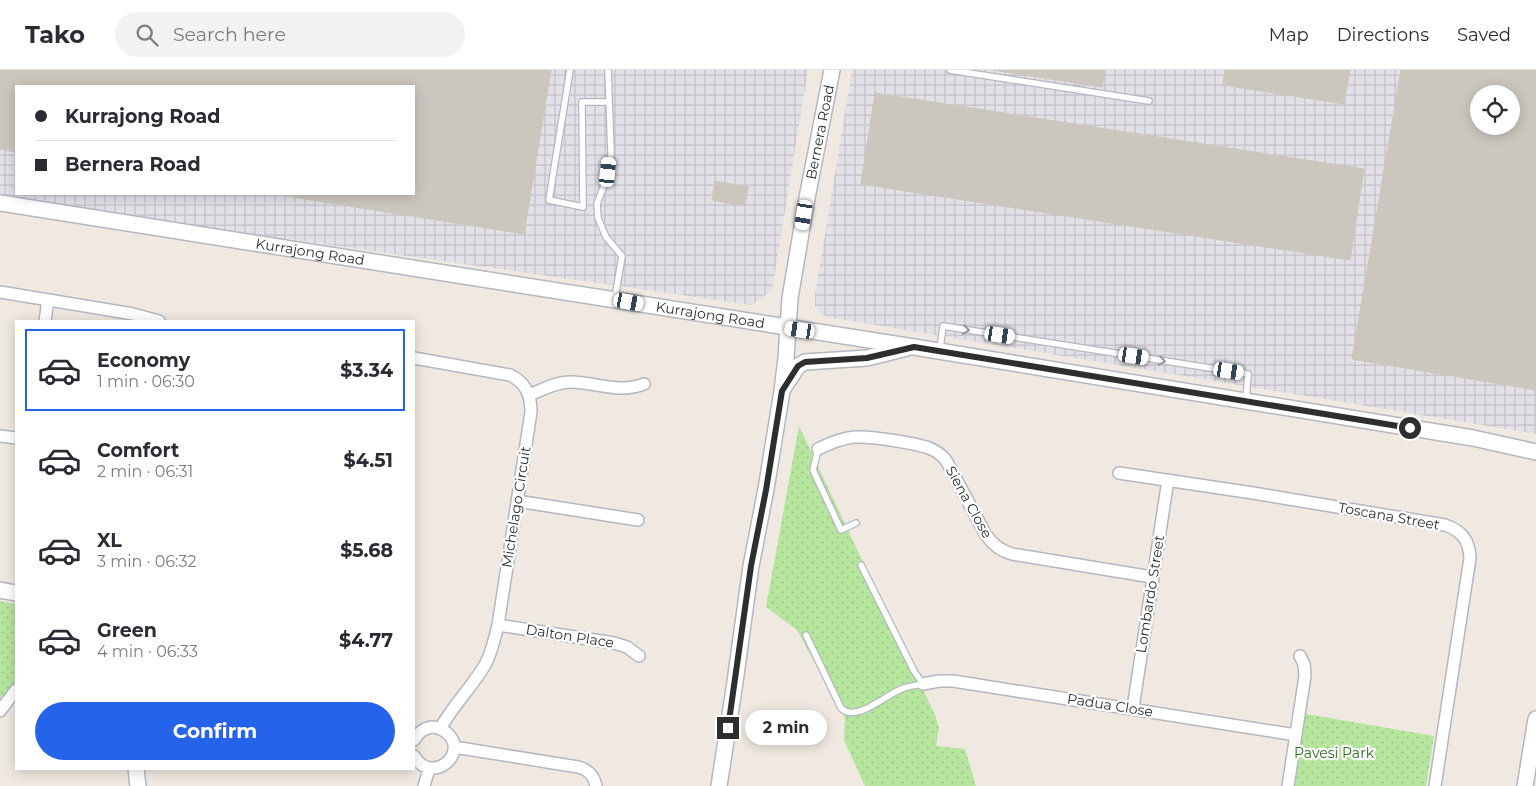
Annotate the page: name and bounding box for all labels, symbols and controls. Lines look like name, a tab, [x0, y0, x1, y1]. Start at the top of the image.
search box	[115, 12, 465, 57]
text: Tako	[25, 20, 85, 49]
icon: search	[133, 21, 161, 49]
text: Search here	[173, 23, 286, 46]
text: Map	[1269, 24, 1309, 46]
text: Directions	[1337, 24, 1429, 46]
text: Saved	[1457, 24, 1511, 46]
street label: Bernera Road	[802, 83, 838, 181]
map controls	[1470, 85, 1520, 135]
button: locate	[1470, 85, 1520, 135]
text: Kurrajong Road	[65, 105, 220, 128]
text: Bernera Road	[65, 153, 201, 176]
car	[598, 156, 617, 188]
car	[794, 199, 813, 231]
street label: Kurrajong Road	[254, 234, 366, 269]
car	[612, 292, 645, 312]
street label: Kurrajong Road	[655, 297, 766, 332]
car	[784, 320, 815, 340]
one-way arrow	[963, 324, 971, 335]
car	[984, 325, 1015, 345]
car	[1118, 346, 1149, 366]
icon: car	[37, 348, 82, 393]
text: Economy	[97, 349, 190, 372]
one-way arrow	[1157, 355, 1166, 365]
text: $3.34	[340, 359, 393, 382]
car	[1213, 361, 1244, 381]
text: 1 min · 06:30	[97, 372, 195, 391]
route start	[1399, 417, 1421, 439]
icon: car	[37, 438, 82, 483]
text: Comfort	[97, 439, 179, 462]
street label: Michelago Circuit	[498, 445, 535, 569]
text: $4.51	[343, 449, 393, 472]
text: 2 min · 06:31	[97, 462, 193, 481]
street label: Siena Close	[942, 463, 996, 541]
street label: Toscana Street	[1337, 498, 1441, 534]
icon: car	[37, 528, 82, 573]
text: XL	[97, 529, 122, 552]
street label: Lombardo Street	[1132, 533, 1168, 654]
text: $5.68	[340, 539, 393, 562]
text: 3 min · 06:32	[97, 552, 197, 571]
icon: car	[37, 618, 82, 663]
text: Green	[97, 619, 157, 642]
street label: Dalton Place	[525, 620, 615, 652]
text: $4.77	[339, 629, 393, 652]
text: 4 min · 06:33	[97, 642, 198, 661]
street label: Padua Close	[1066, 689, 1154, 721]
button: Confirm	[35, 702, 395, 760]
callout: 2 min	[746, 710, 828, 746]
route end	[717, 717, 739, 739]
text: 2 min	[763, 718, 809, 737]
park label: Pavesi Park	[1294, 744, 1375, 762]

